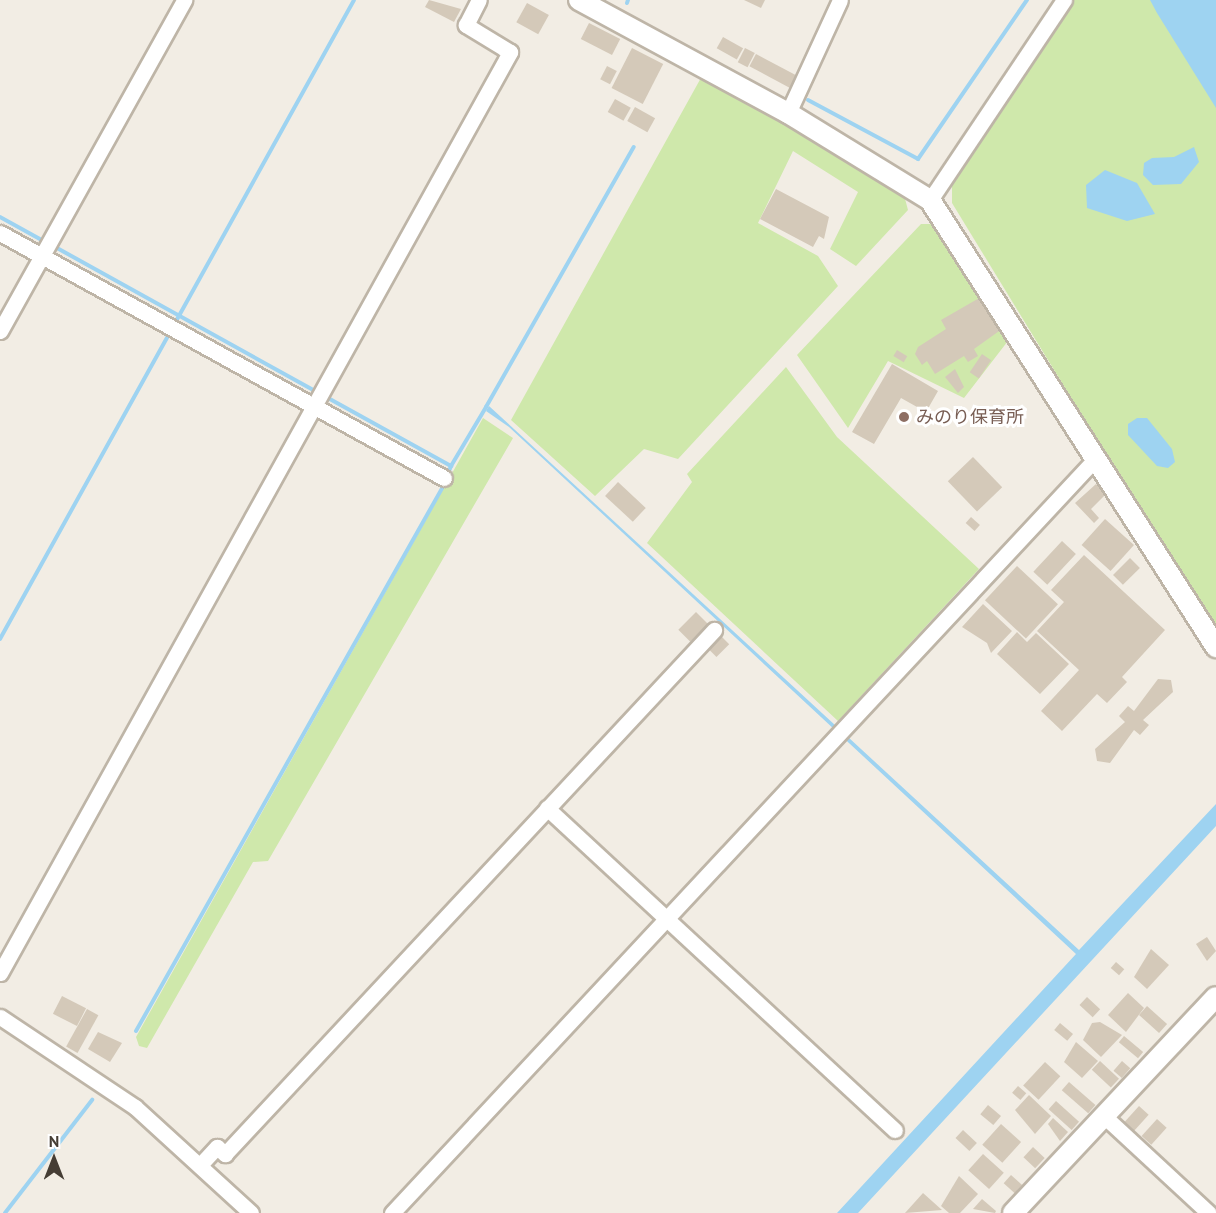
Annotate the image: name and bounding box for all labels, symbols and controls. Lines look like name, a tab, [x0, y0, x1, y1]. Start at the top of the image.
place label: みのり保育所	[916, 406, 1024, 428]
marker: みのり保育所	[897, 410, 911, 424]
north arrow	[24, 1129, 84, 1189]
text: N	[49, 1131, 59, 1151]

